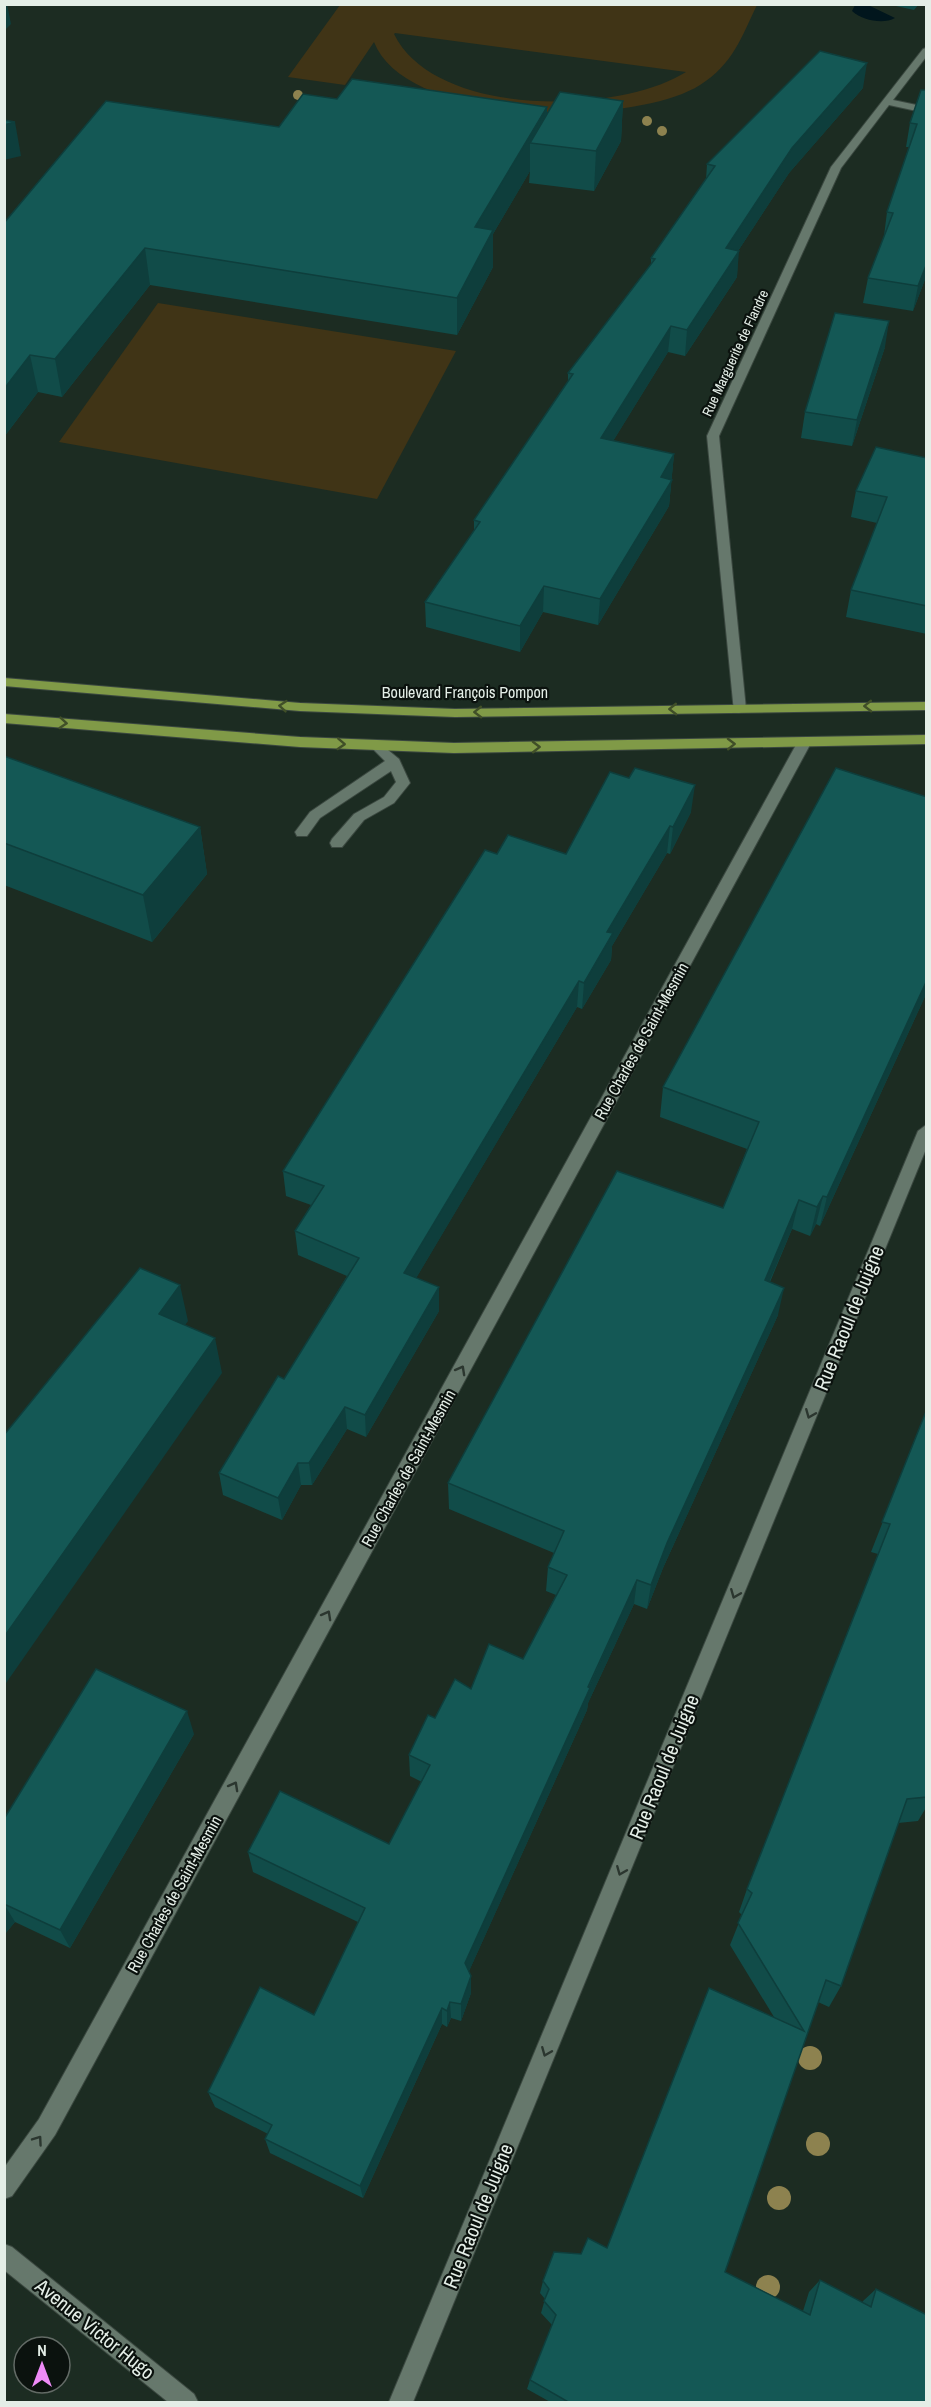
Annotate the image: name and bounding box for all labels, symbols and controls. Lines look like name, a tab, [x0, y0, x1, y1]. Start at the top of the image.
street label: Rue Marguerite de Flandre	[698, 287, 772, 419]
street label: Boulevard François Pompon	[382, 681, 548, 703]
one-way arrow	[279, 699, 288, 712]
one-way arrow	[864, 700, 873, 713]
one-way arrow	[669, 703, 678, 716]
one-way arrow	[474, 706, 483, 718]
one-way arrow	[58, 717, 67, 730]
one-way arrow	[337, 737, 346, 750]
one-way arrow	[726, 738, 735, 751]
one-way arrow	[531, 741, 540, 753]
street label: Rue Charles de Saint-Mesmin	[589, 958, 693, 1124]
street label: Rue Raoul de Juigne	[807, 1241, 890, 1394]
one-way arrow	[454, 1366, 465, 1376]
street label: Rue Charles de Saint-Mesmin	[356, 1385, 460, 1551]
one-way arrow	[805, 1408, 817, 1419]
one-way arrow	[730, 1588, 742, 1599]
one-way arrow	[320, 1610, 331, 1621]
street label: Rue Raoul de Juigne	[622, 1690, 705, 1843]
one-way arrow	[227, 1781, 238, 1792]
street label: Rue Charles de Saint-Mesmin	[122, 1811, 226, 1977]
one-way arrow	[616, 1865, 628, 1876]
one-way arrow	[541, 2045, 553, 2056]
one-way arrow	[31, 2136, 42, 2147]
street label: Rue Raoul de Juigne	[436, 2139, 519, 2292]
street label: Avenue Victor Hugo	[29, 2271, 161, 2385]
north arrow	[12, 2335, 72, 2395]
text: N	[37, 2339, 47, 2361]

